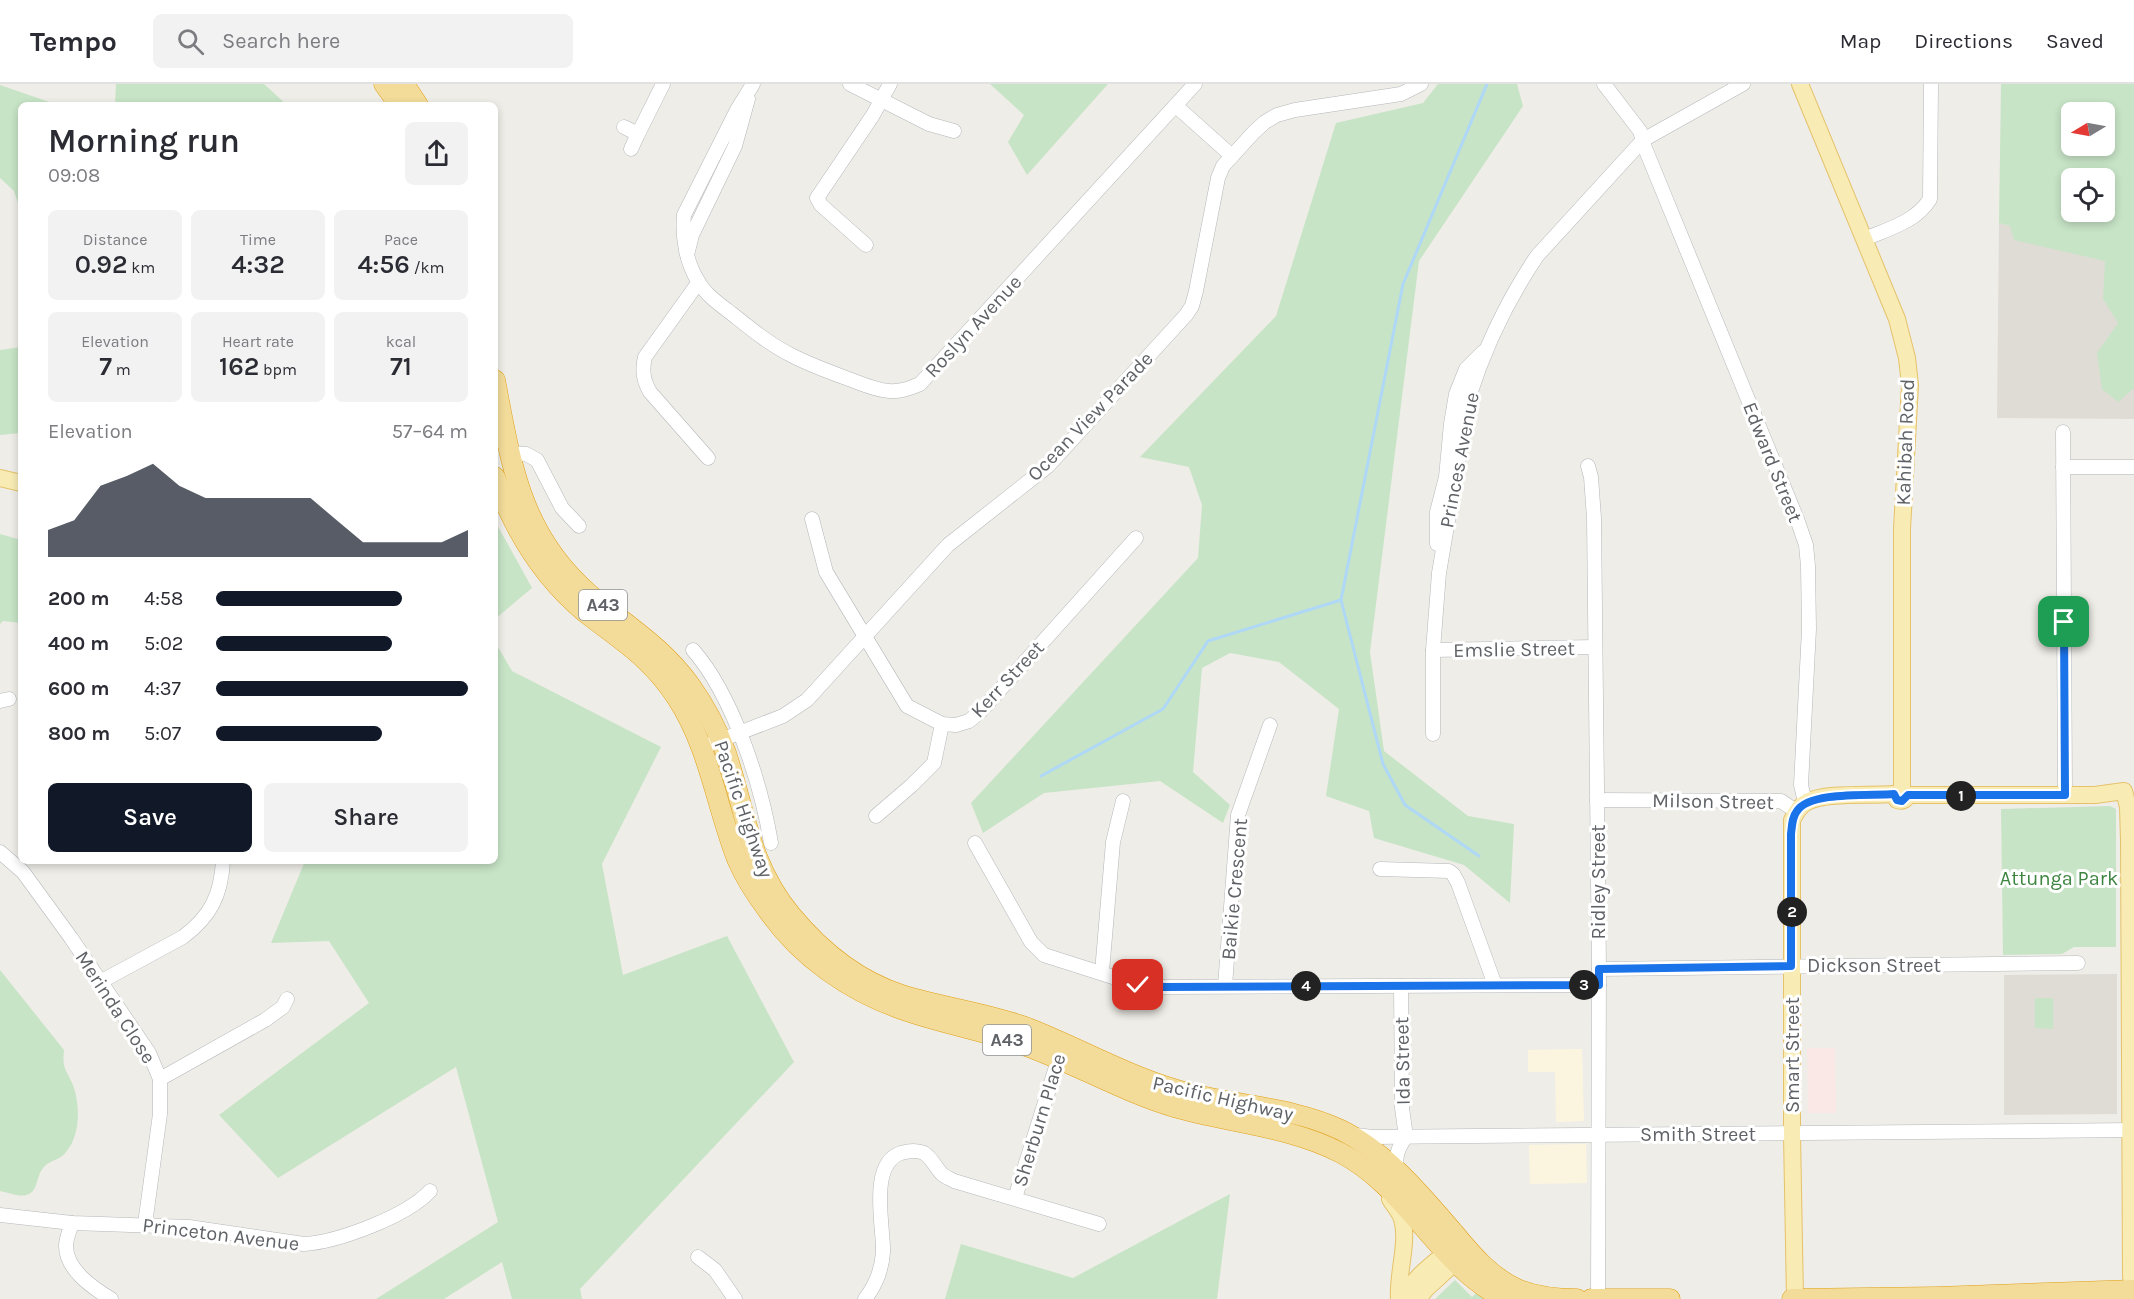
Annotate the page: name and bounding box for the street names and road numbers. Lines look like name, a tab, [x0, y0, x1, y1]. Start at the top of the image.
street label: Roslyn Avenue	[920, 271, 1027, 382]
street label: Ocean View Parade	[1023, 347, 1158, 486]
street label: Kahibah Road	[1892, 378, 1919, 506]
street label: Princes Avenue	[1435, 390, 1484, 530]
street label: Edward Street	[1738, 399, 1807, 526]
road number: A43	[579, 590, 627, 620]
street label: Kerr Street	[966, 636, 1049, 722]
street label: Emslie Street	[1453, 637, 1576, 662]
street label: Pacific Highway	[709, 737, 778, 881]
street label: Milson Street	[1652, 789, 1774, 814]
street label: Baikie Crescent	[1217, 817, 1252, 961]
street label: Ridley Street	[1587, 824, 1610, 939]
street label: Merinda Close	[71, 947, 161, 1068]
street label: Dickson Street	[1807, 954, 1941, 977]
street label: Smart Street	[1781, 996, 1804, 1113]
street label: Ida Street	[1390, 1016, 1415, 1105]
road number: A43	[983, 1025, 1031, 1055]
street label: Sherburn Place	[1008, 1051, 1071, 1189]
street label: Pacific Highway	[1150, 1071, 1296, 1126]
street label: Smith Street	[1640, 1123, 1756, 1146]
street label: Princeton Avenue	[141, 1213, 301, 1256]

